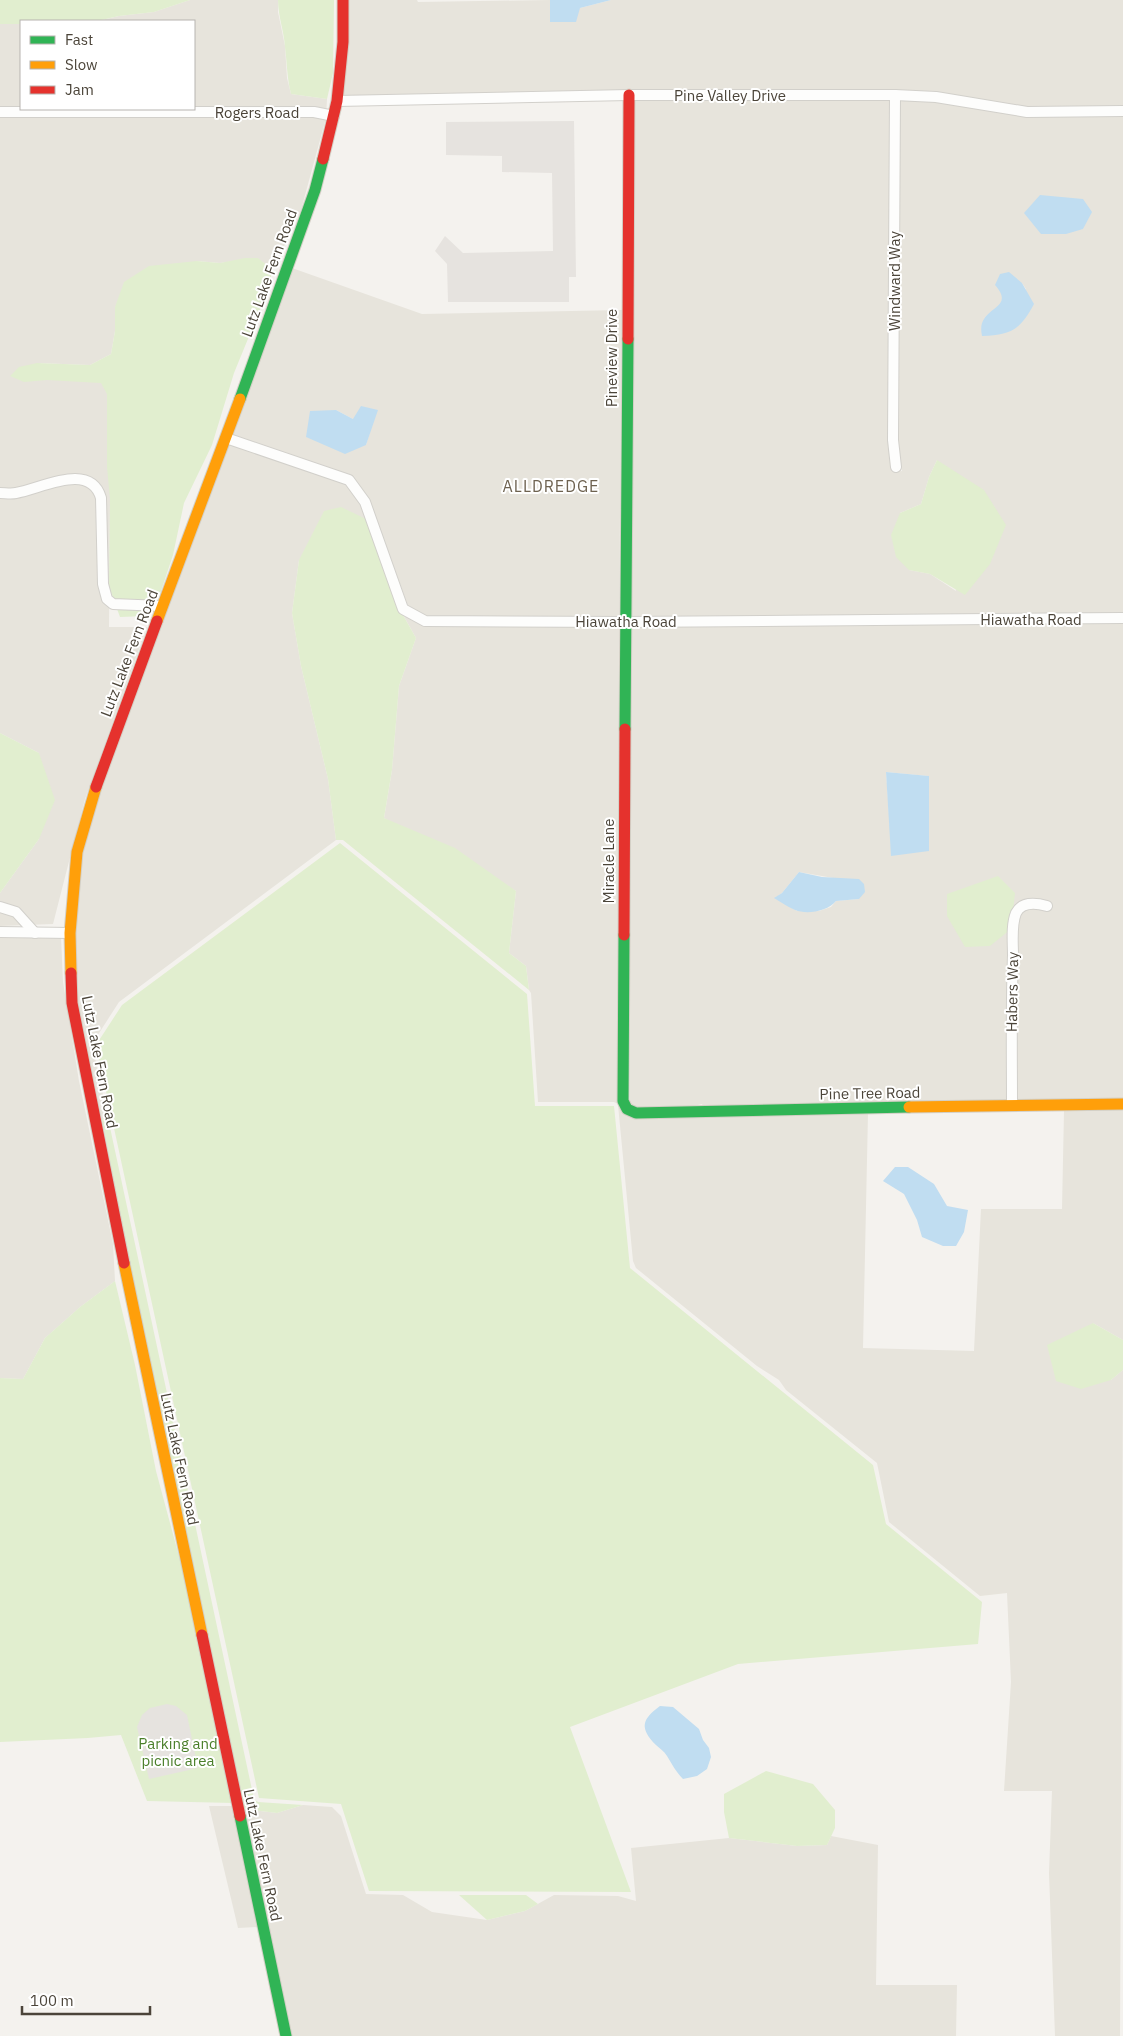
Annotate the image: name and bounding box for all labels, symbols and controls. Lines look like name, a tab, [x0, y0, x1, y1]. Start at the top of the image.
legend	[20, 20, 195, 110]
text: Fast	[65, 30, 93, 49]
text: Slow	[65, 55, 98, 74]
text: Jam	[65, 80, 94, 99]
street label: Pine Valley Drive	[674, 86, 786, 105]
street label: Rogers Road	[215, 103, 299, 122]
street label: Lutz Lake Fern Road	[237, 206, 301, 340]
street label: Windward Way	[885, 230, 904, 331]
street label: Pineview Drive	[602, 309, 621, 407]
district label: ALLDREDGE	[503, 476, 599, 496]
street label: Lutz Lake Fern Road	[96, 587, 162, 719]
street label: Hiawatha Road	[980, 610, 1082, 629]
street label: Hiawatha Road	[575, 612, 677, 631]
street label: Miracle Lane	[599, 818, 618, 904]
street label: Habers Way	[1002, 951, 1022, 1032]
street label: Lutz Lake Fern Road	[78, 994, 122, 1130]
street label: Pine Tree Road	[819, 1083, 921, 1103]
street label: Lutz Lake Fern Road	[157, 1391, 203, 1527]
park label: Parking and picnic area	[138, 1734, 218, 1770]
street label: Lutz Lake Fern Road	[240, 1787, 286, 1923]
scale bar	[22, 1984, 150, 2016]
text: 100 m	[30, 1991, 74, 2010]

